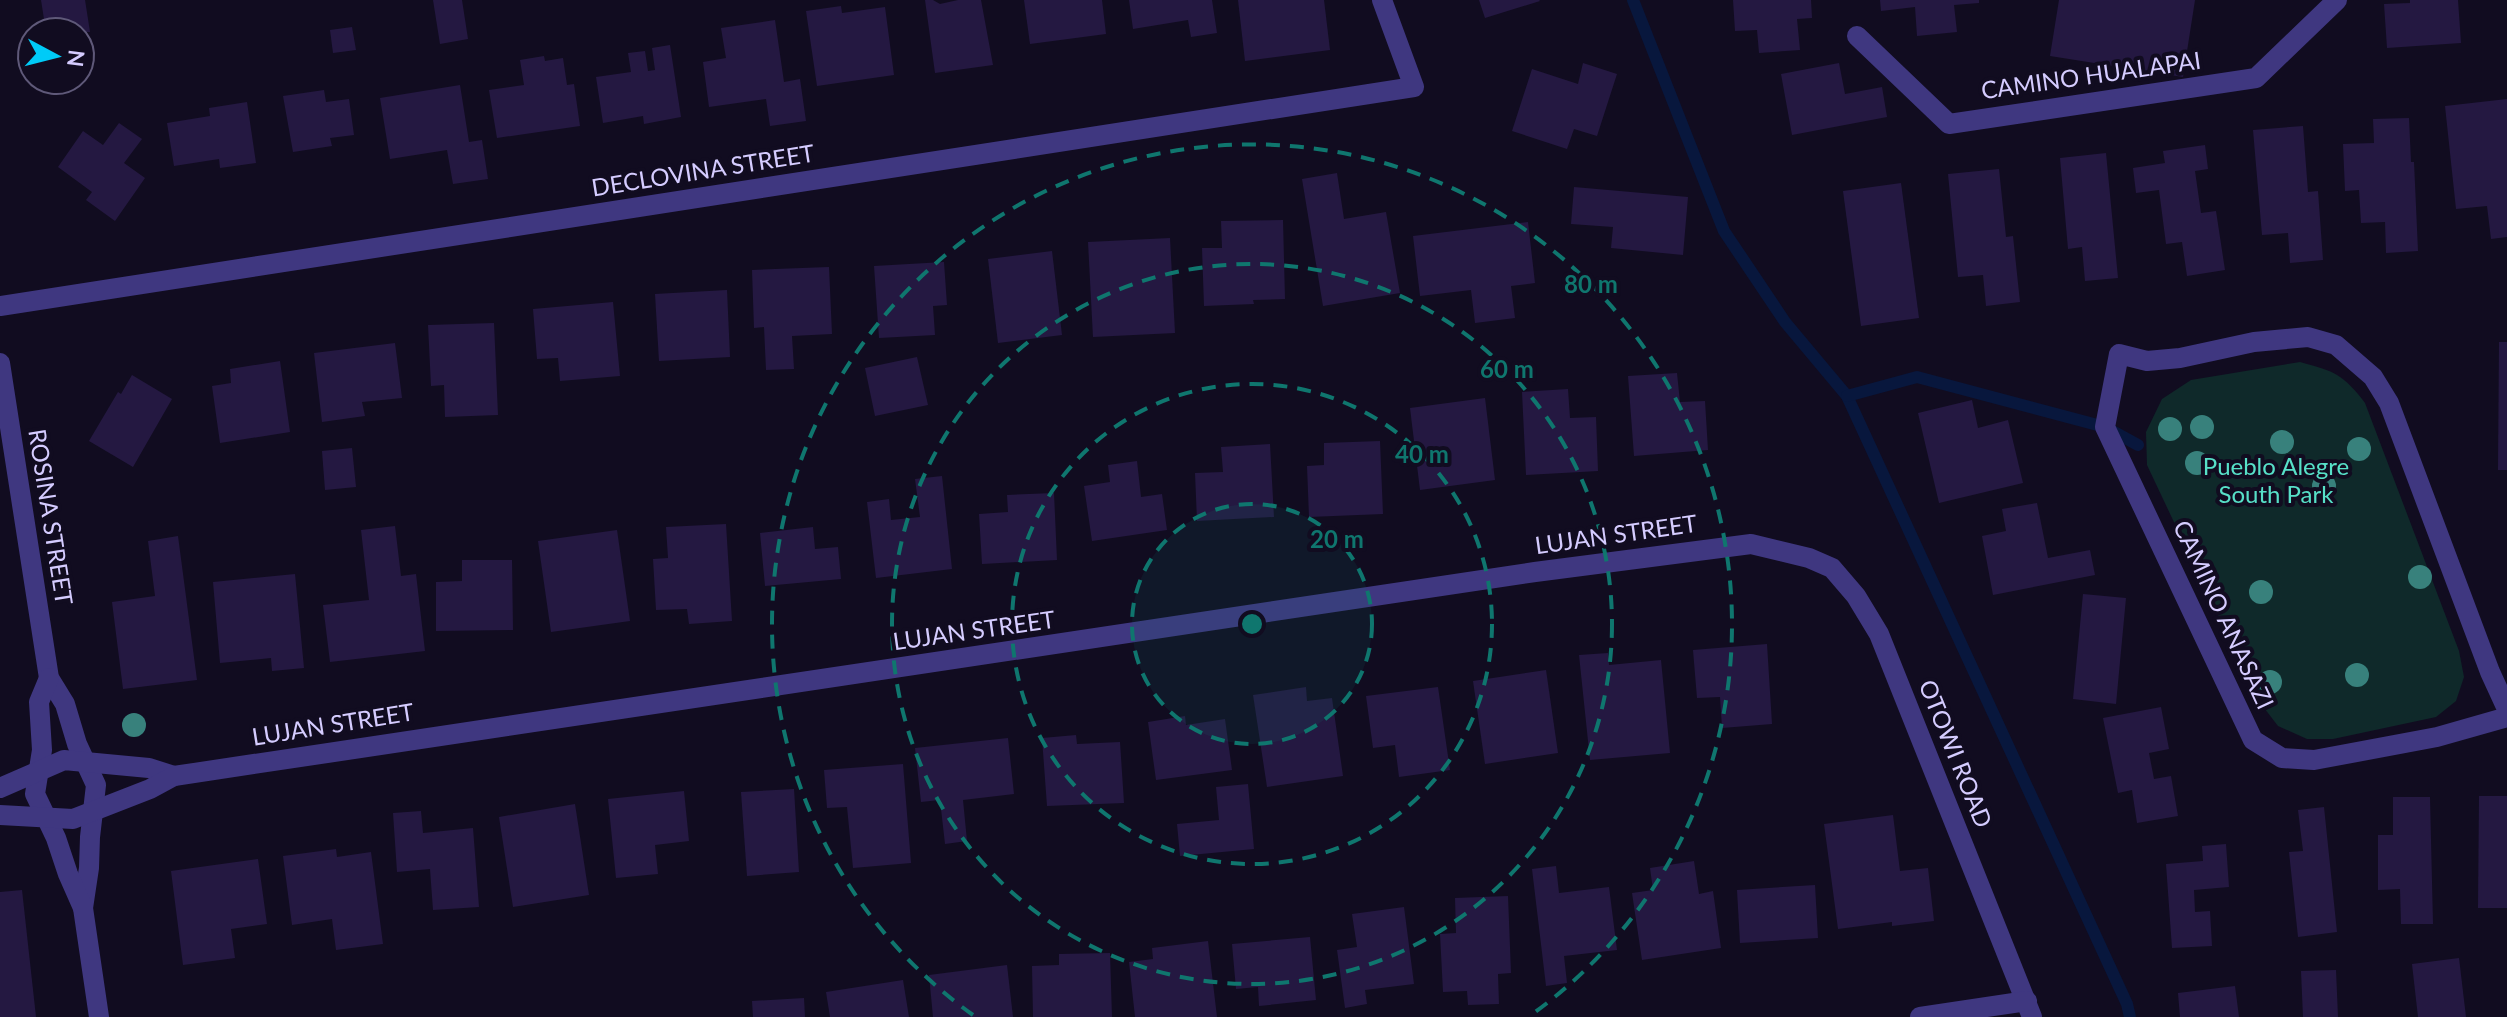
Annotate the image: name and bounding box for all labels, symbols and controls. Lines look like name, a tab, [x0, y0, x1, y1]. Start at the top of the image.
north arrow	[16, 16, 96, 96]
street label: CAMINO HUALAPAI	[1979, 45, 2203, 104]
text: N	[62, 48, 91, 69]
street label: DECLOVINA STREET	[589, 138, 816, 201]
text: 80 m	[1564, 269, 1618, 298]
text: 60 m	[1480, 354, 1534, 383]
street label: ROSINA STREET	[23, 427, 80, 607]
text: 40 m	[1395, 439, 1449, 468]
park label: Pueblo Alegre South Park	[2203, 451, 2349, 508]
street label: LUJAN STREET	[1533, 508, 1699, 559]
street label: CAMINO ANASAZI	[2168, 515, 2281, 713]
text: 20 m	[1310, 524, 1364, 553]
street label: LUJAN STREET	[891, 604, 1057, 655]
centre of rings	[1238, 610, 1266, 638]
street label: OTOWI ROAD	[1914, 675, 1999, 831]
street label: LUJAN STREET	[250, 696, 416, 751]

